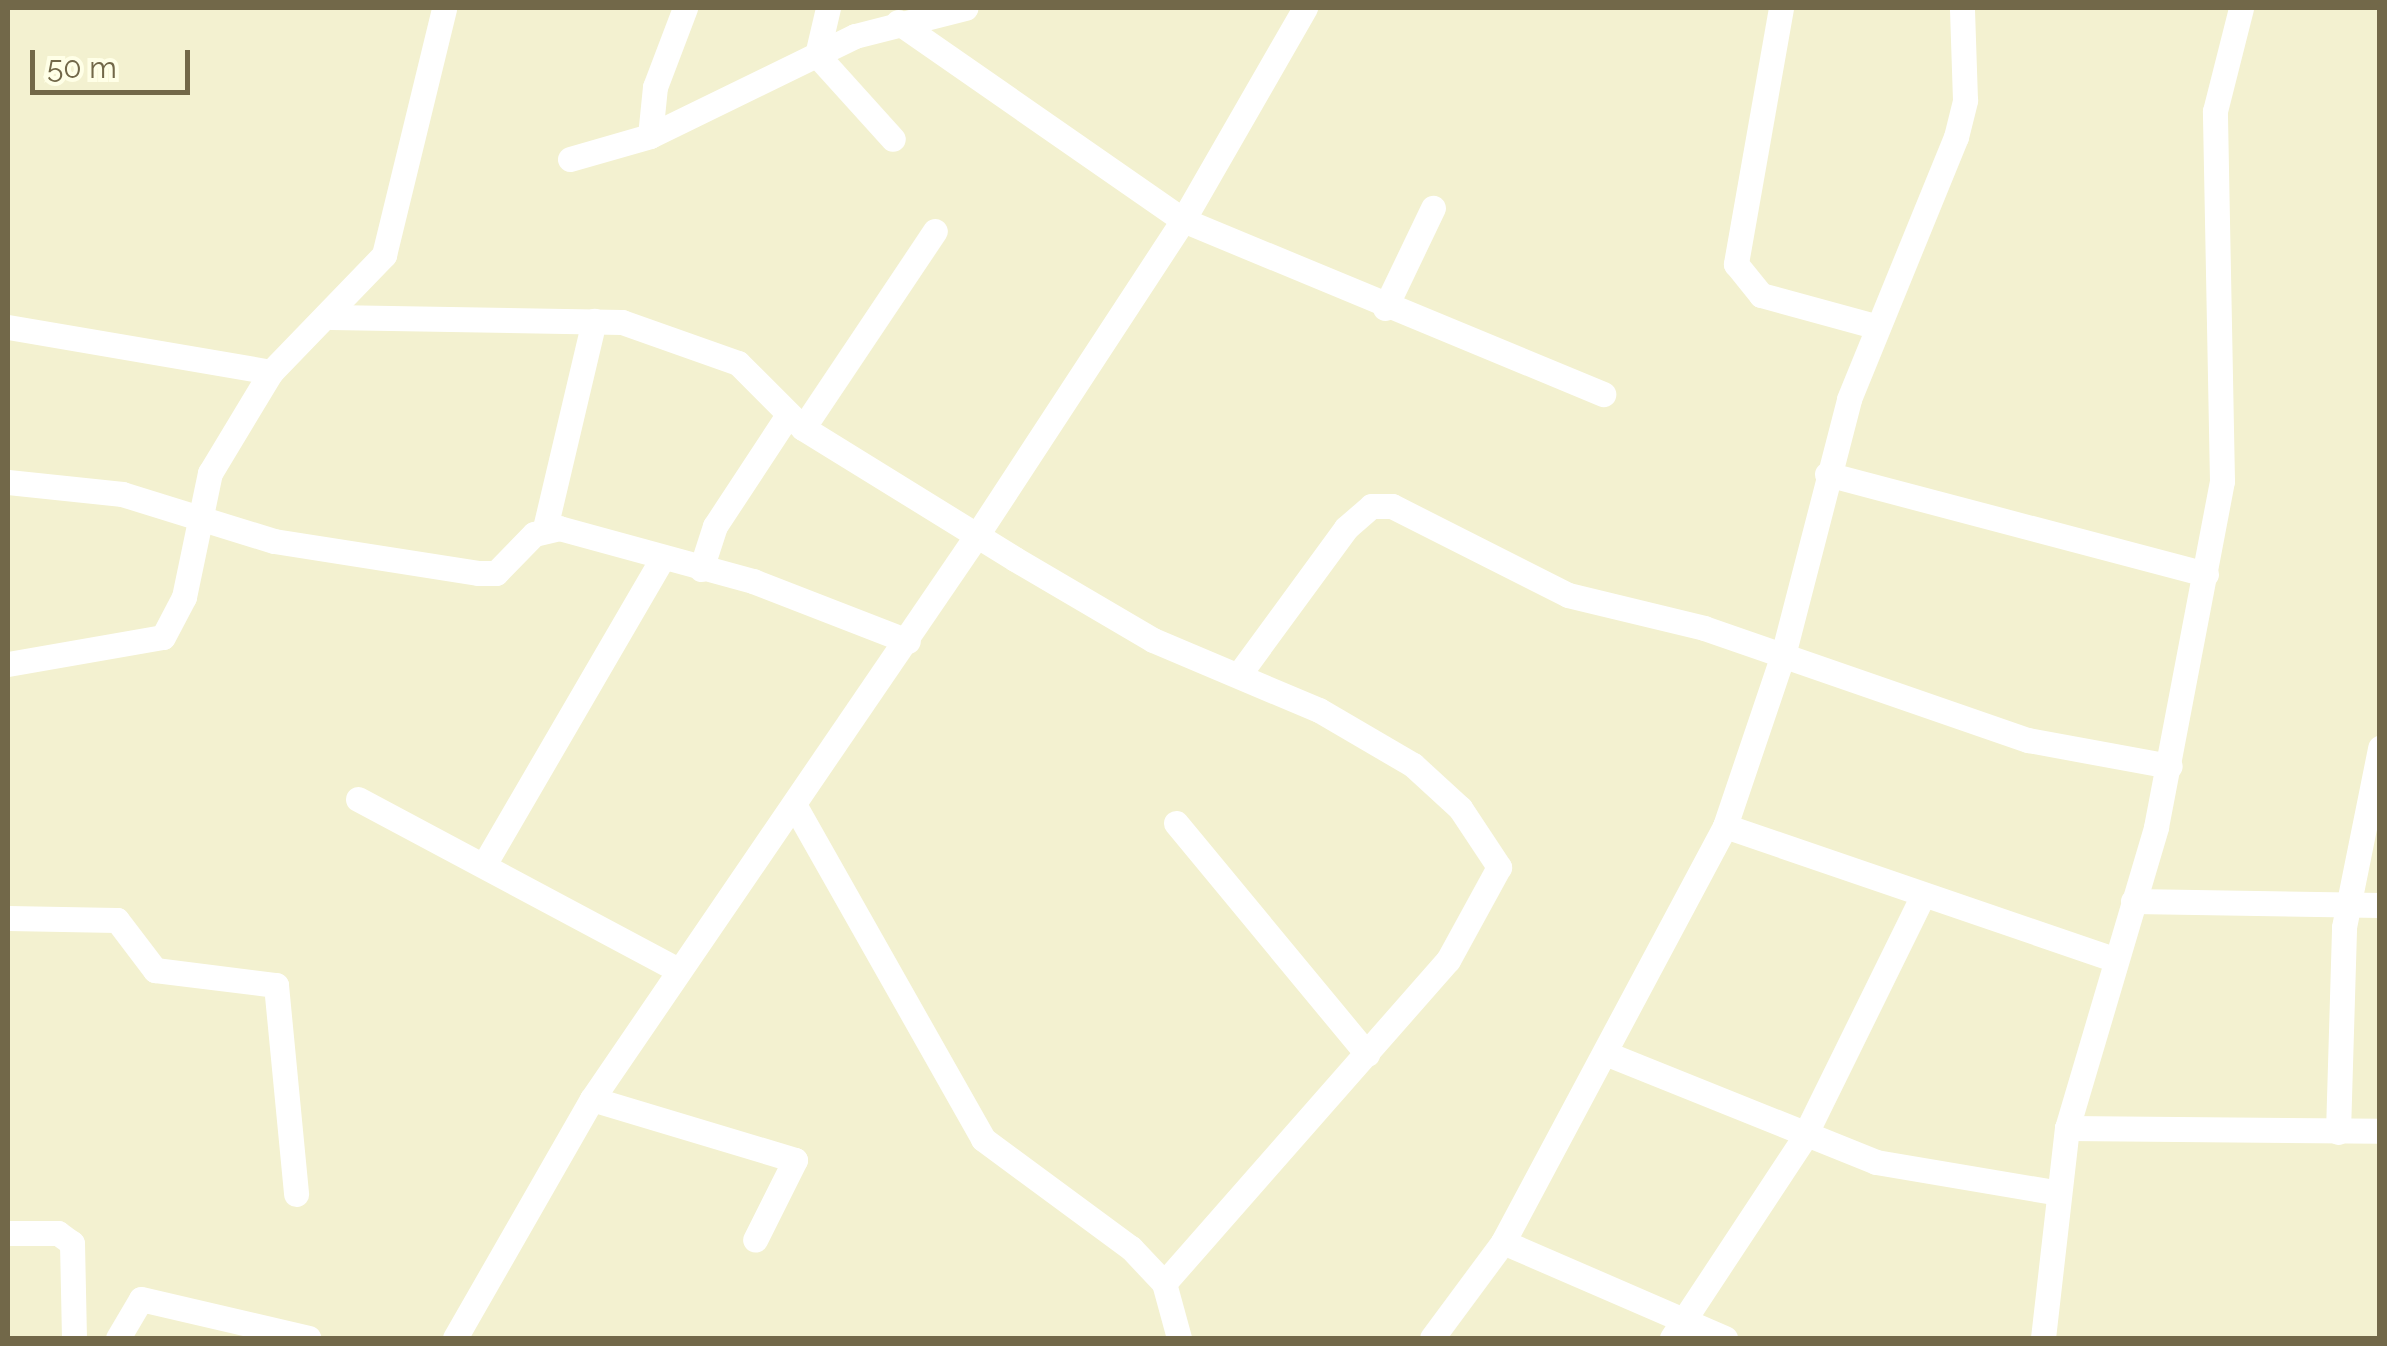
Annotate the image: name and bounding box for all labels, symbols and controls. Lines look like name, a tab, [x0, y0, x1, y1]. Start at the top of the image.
scale bar	[35, 30, 195, 92]
text: 50 m	[47, 50, 117, 85]

